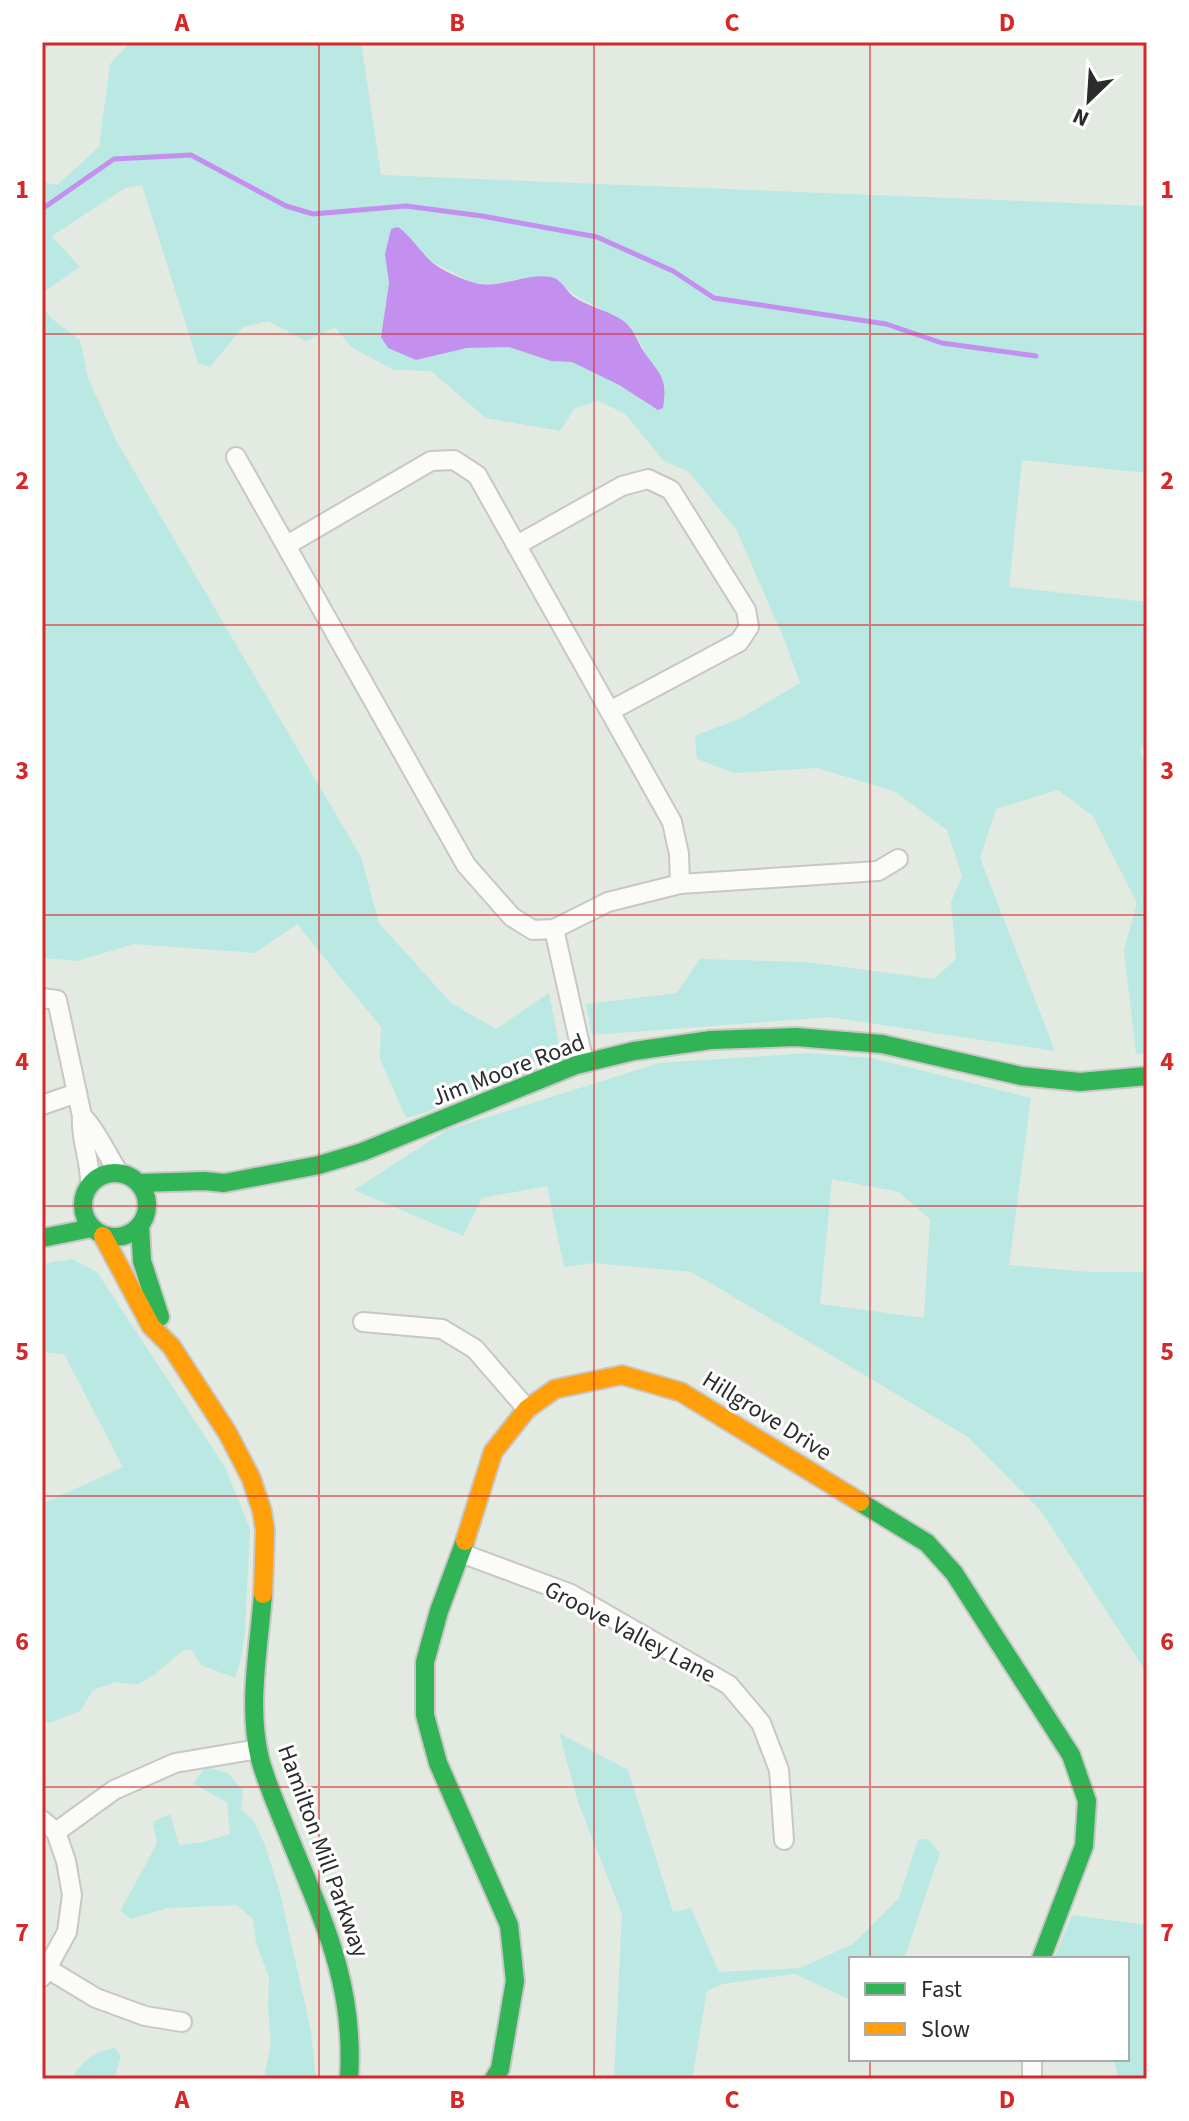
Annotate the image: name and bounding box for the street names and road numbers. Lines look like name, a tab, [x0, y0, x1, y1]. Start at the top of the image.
street label: Jim Moore Road	[426, 1025, 590, 1115]
street label: Hillgrove Drive	[696, 1362, 838, 1470]
street label: Groove Valley Lane	[538, 1572, 722, 1692]
street label: Hamilton Mill Parkway	[268, 1740, 378, 1962]

